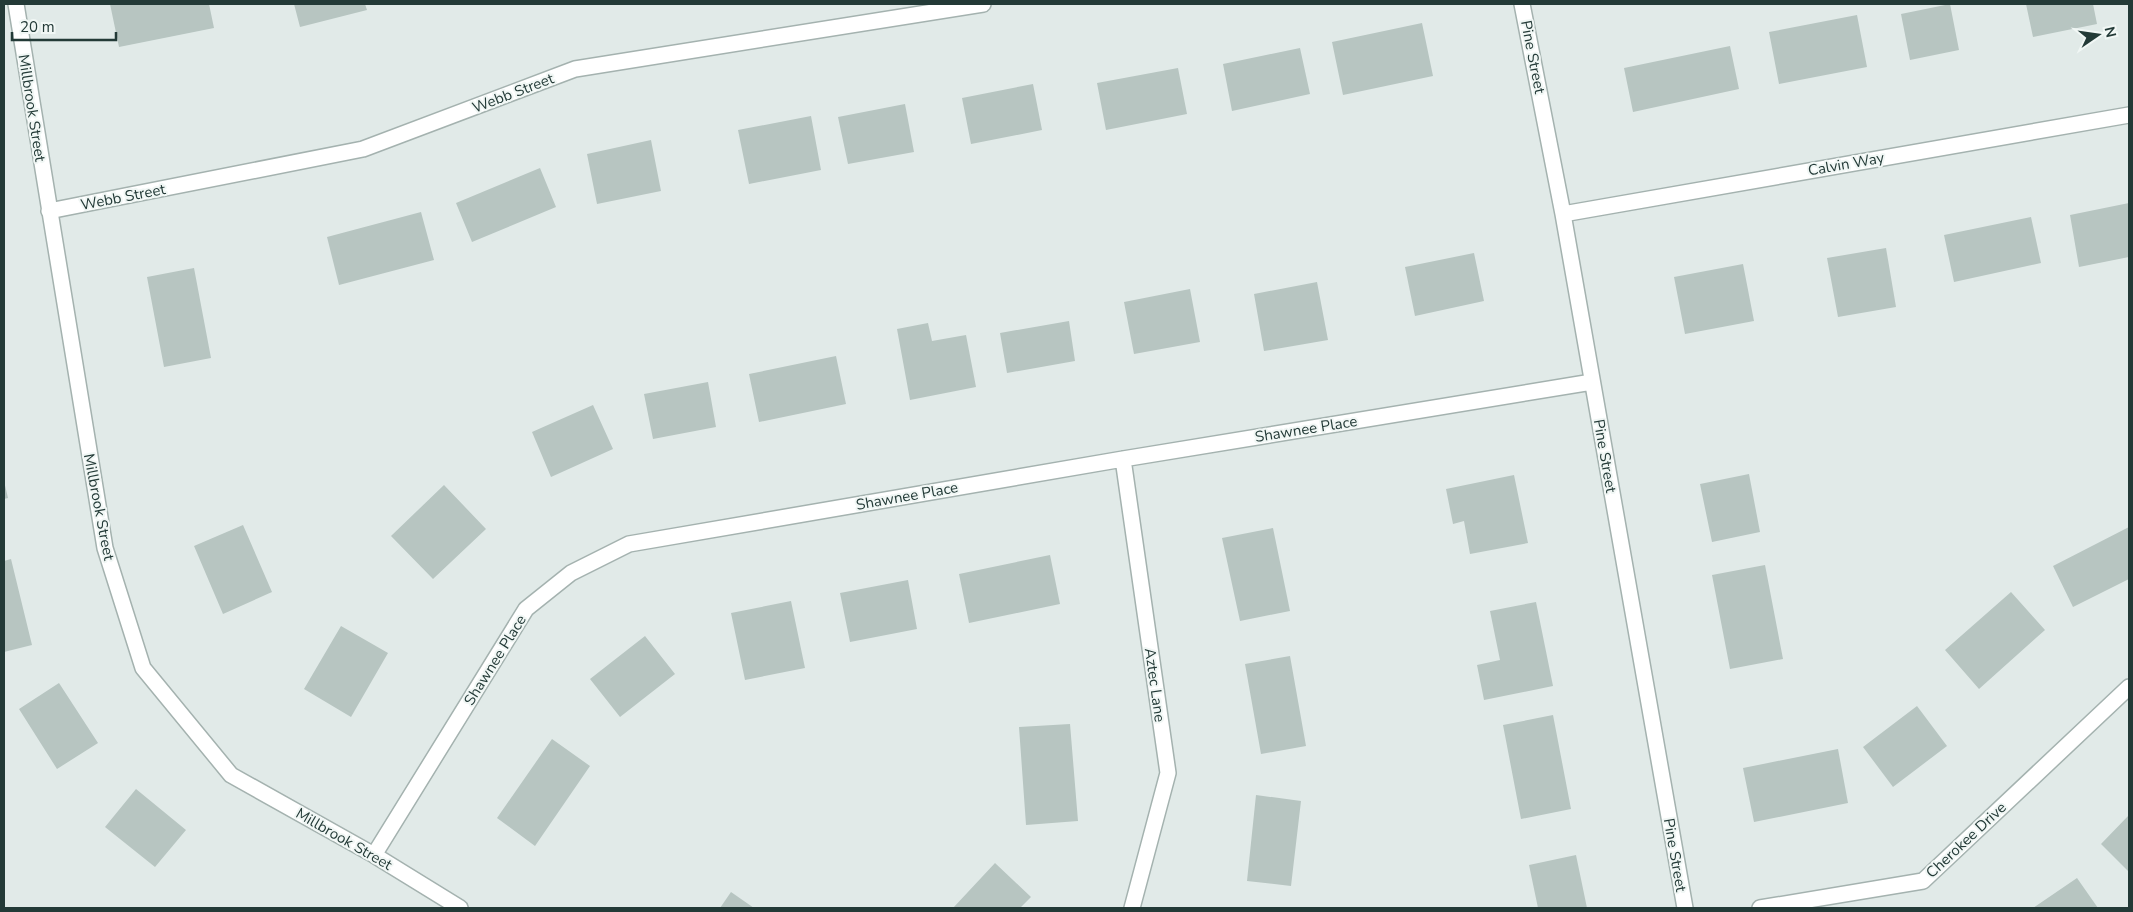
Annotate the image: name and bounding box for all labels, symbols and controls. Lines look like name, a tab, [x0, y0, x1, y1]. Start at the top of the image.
scale bar	[12, 10, 116, 42]
north arrow	[2073, 10, 2123, 60]
text: 20 m	[20, 17, 55, 37]
street label: Pine Street	[1516, 19, 1550, 96]
text: N	[2100, 25, 2121, 39]
street label: Millbrook Street	[14, 53, 50, 164]
street label: Webb Street	[469, 68, 557, 118]
street label: Calvin Way	[1806, 147, 1886, 181]
street label: Webb Street	[79, 179, 168, 215]
street label: Shawnee Place	[1253, 411, 1359, 447]
street label: Pine Street	[1589, 418, 1621, 495]
street label: Millbrook Street	[79, 452, 119, 563]
street label: Shawnee Place	[854, 477, 960, 515]
street label: Shawnee Place	[459, 611, 531, 709]
street label: Aztec Lane	[1140, 647, 1170, 723]
street label: Cherokee Drive	[1922, 798, 2010, 882]
street label: Millbrook Street	[292, 803, 396, 875]
street label: Pine Street	[1659, 817, 1691, 894]

